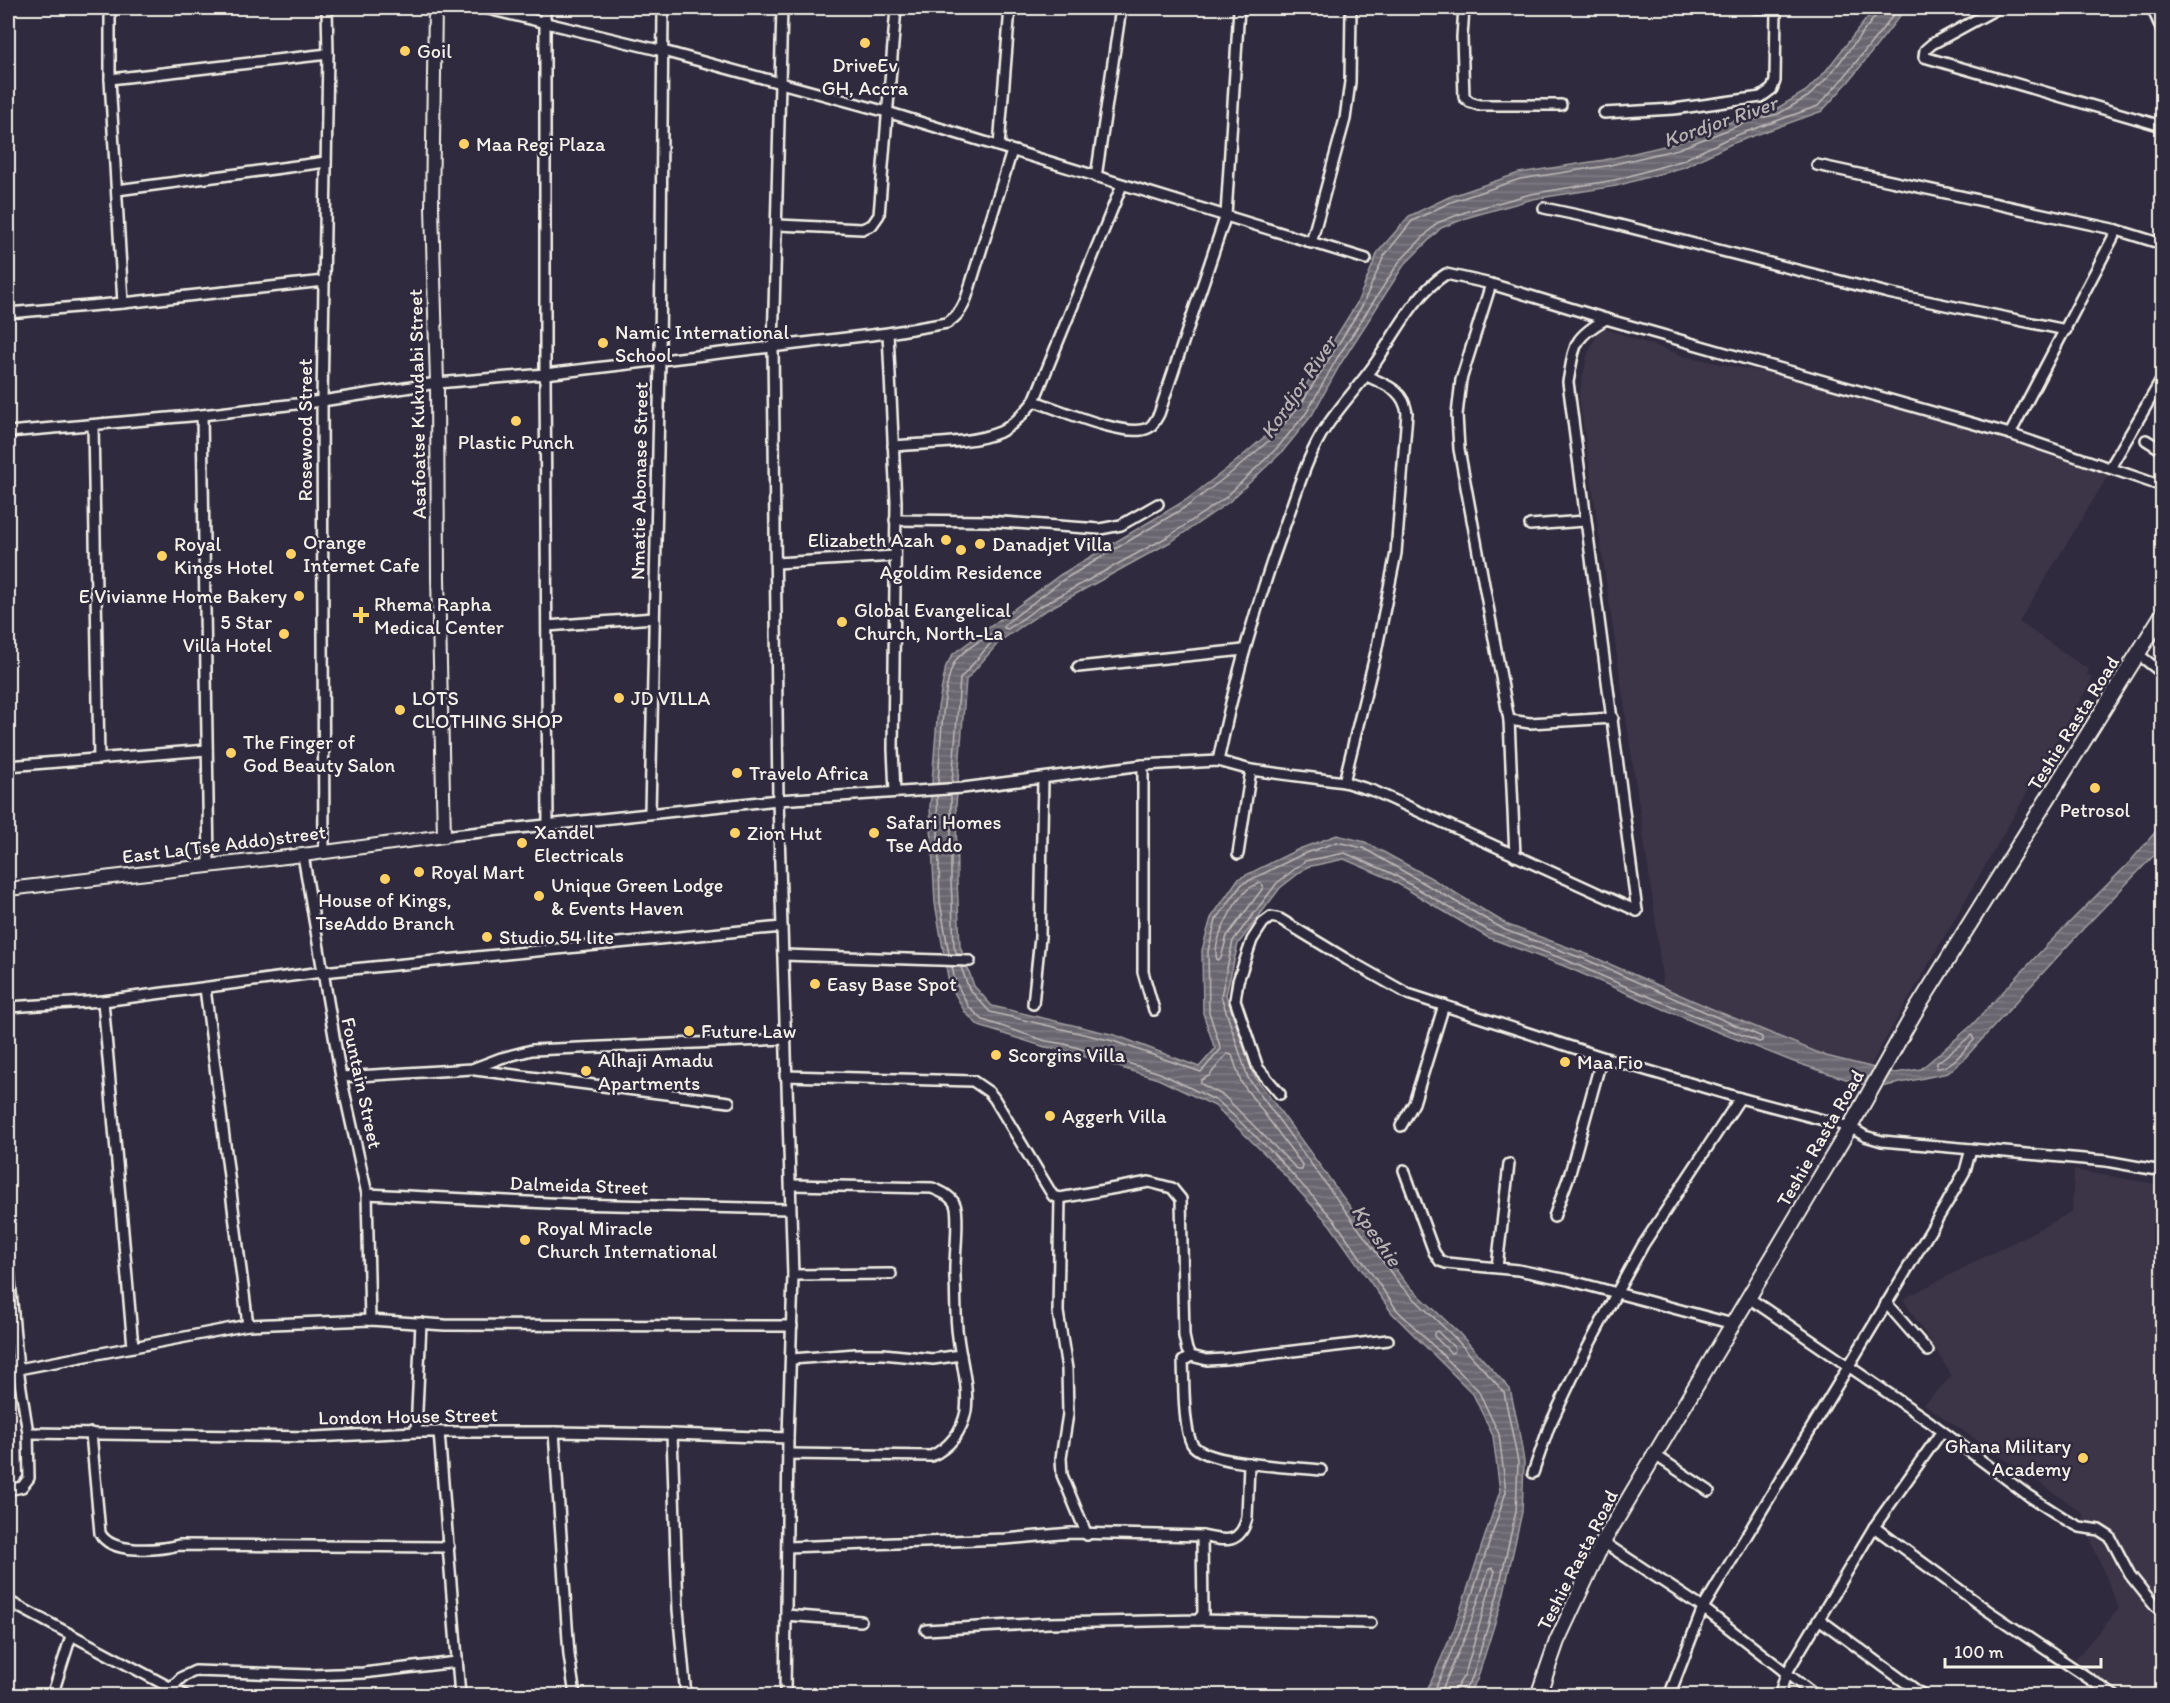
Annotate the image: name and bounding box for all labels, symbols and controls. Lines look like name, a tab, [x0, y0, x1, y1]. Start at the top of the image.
marker: DriveEv GH, Accra	[858, 36, 872, 50]
place label: Goil	[417, 39, 452, 63]
marker: Goil	[398, 44, 412, 58]
place label: DriveEv GH, Accra	[822, 53, 909, 100]
water label: Kordjor River	[1660, 89, 1783, 152]
place label: Maa Regi Plaza	[476, 132, 606, 156]
marker: Maa Regi Plaza	[457, 137, 471, 151]
street label: Asafoatse Kukudabi Street	[403, 289, 431, 519]
place label: Namic International School	[615, 320, 789, 367]
water label: Kordjor River	[1254, 329, 1343, 443]
marker: Namic International School	[596, 336, 610, 350]
street label: Rosewood Street	[293, 359, 317, 501]
street label: Nmatie Abonase Street	[625, 381, 653, 580]
marker: Plastic Punch	[509, 414, 523, 428]
place label: Plastic Punch	[458, 430, 574, 454]
place label: Elizabeth Azah	[808, 528, 934, 552]
place label: Orange Internet Cafe	[303, 530, 420, 577]
place label: Royal Kings Hotel	[174, 532, 274, 579]
place label: Danadjet Villa	[992, 532, 1112, 556]
marker: Elizabeth Azah	[939, 533, 953, 547]
marker: Danadjet Villa	[973, 537, 987, 551]
marker: Agoldim Residence	[954, 543, 968, 557]
marker: Orange Internet Cafe	[284, 547, 298, 561]
marker: Royal Kings Hotel	[155, 549, 169, 563]
place label: Agoldim Residence	[880, 560, 1042, 584]
place label: E Vivianne Home Bakery	[79, 584, 288, 608]
marker: E Vivianne Home Bakery	[292, 589, 306, 603]
place label: Rhema Rapha Medical Center	[374, 592, 504, 639]
place label: Global Evangelical Church, North-La	[854, 598, 1011, 645]
marker: Rhema Rapha Medical Center	[352, 606, 370, 624]
place label: 5 Star Villa Hotel	[183, 610, 272, 657]
marker: Global Evangelical Church, North-La	[835, 615, 849, 629]
marker: 5 Star Villa Hotel	[277, 627, 291, 641]
street label: Teshie Rasta Road	[2022, 651, 2124, 795]
place label: LOTS CLOTHING SHOP	[412, 686, 563, 733]
place label: JD VILLA	[631, 686, 710, 710]
marker: JD VILLA	[612, 691, 626, 705]
marker: LOTS CLOTHING SHOP	[393, 703, 407, 717]
place label: The Finger of God Beauty Salon	[243, 730, 395, 777]
marker: The Finger of God Beauty Salon	[224, 746, 238, 760]
place label: Travelo Africa	[749, 761, 869, 785]
marker: Travelo Africa	[730, 766, 744, 780]
marker: Petrosol	[2088, 781, 2102, 795]
place label: Petrosol	[2060, 798, 2131, 822]
place label: Safari Homes Tse Addo	[886, 810, 1001, 857]
street label: East La(Tse Addo)street	[121, 820, 327, 868]
place label: Xandel Electricals	[534, 820, 624, 867]
place label: Zion Hut	[747, 821, 822, 845]
marker: Zion Hut	[728, 826, 742, 840]
marker: Safari Homes Tse Addo	[867, 826, 881, 840]
marker: Xandel Electricals	[515, 836, 529, 850]
place label: Royal Mart	[431, 860, 525, 884]
marker: Royal Mart	[412, 865, 426, 879]
marker: House of Kings, TseAddo Branch	[378, 872, 392, 886]
place label: Unique Green Lodge & Events Haven	[551, 873, 723, 920]
place label: House of Kings, TseAddo Branch	[316, 888, 455, 935]
marker: Unique Green Lodge & Events Haven	[532, 889, 546, 903]
place label: Studio 54 lite	[499, 925, 614, 949]
marker: Studio 54 lite	[480, 930, 494, 944]
place label: Easy Base Spot	[827, 972, 957, 996]
marker: Easy Base Spot	[808, 977, 822, 991]
street label: Fountain Street	[336, 1015, 388, 1151]
place label: Future Law	[701, 1019, 796, 1043]
marker: Future Law	[682, 1024, 696, 1038]
place label: Scorgins Villa	[1008, 1043, 1126, 1067]
place label: Alhaji Amadu Apartments	[598, 1048, 713, 1095]
marker: Scorgins Villa	[989, 1048, 1003, 1062]
place label: Maa Fio	[1577, 1050, 1643, 1074]
marker: Maa Fio	[1558, 1055, 1572, 1069]
marker: Alhaji Amadu Apartments	[579, 1064, 593, 1078]
street label: Teshie Rasta Road	[1771, 1065, 1869, 1211]
place label: Aggerh Villa	[1062, 1104, 1167, 1128]
marker: Aggerh Villa	[1043, 1109, 1057, 1123]
street label: Dalmeida Street	[509, 1171, 649, 1199]
water label: Kpeshie	[1347, 1199, 1408, 1272]
place label: Royal Miracle Church International	[537, 1216, 717, 1263]
marker: Royal Miracle Church International	[518, 1233, 532, 1247]
street label: London House Street	[318, 1402, 498, 1430]
place label: Ghana Military Academy	[1945, 1434, 2072, 1481]
marker: Ghana Military Academy	[2076, 1451, 2090, 1465]
street label: Teshie Rasta Road	[1531, 1486, 1623, 1634]
scale bar	[1945, 1631, 2101, 1669]
text: 100 m	[1954, 1641, 2004, 1663]

